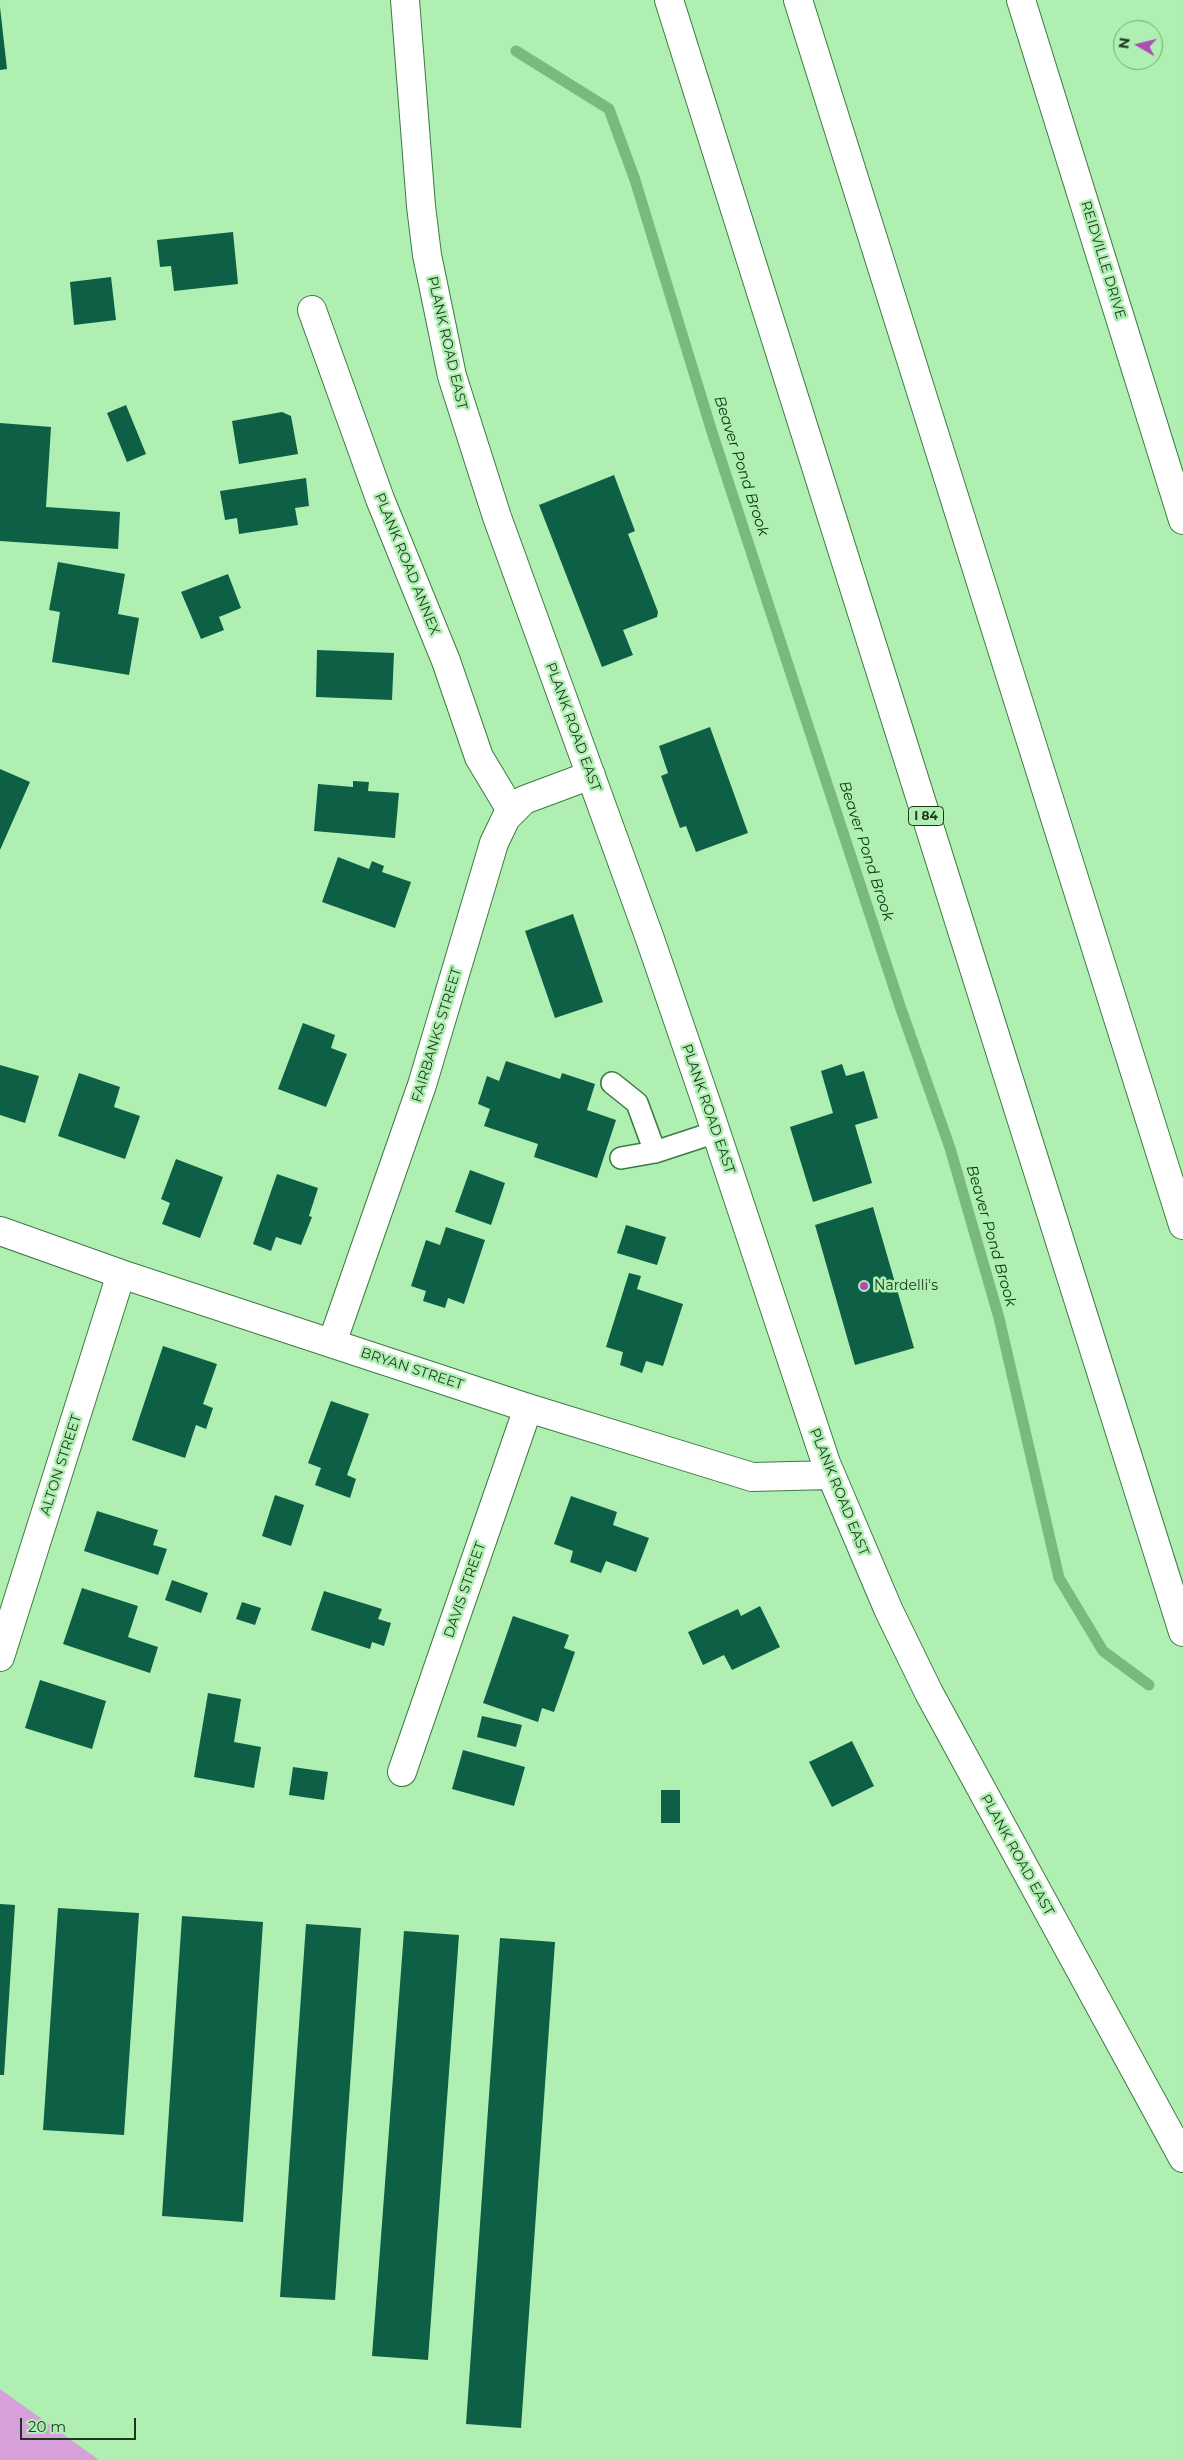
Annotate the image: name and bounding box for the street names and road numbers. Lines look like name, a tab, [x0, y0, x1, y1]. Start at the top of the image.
street label: REIDVILLE DRIVE	[1077, 199, 1129, 321]
street label: PLANK ROAD EAST	[424, 275, 470, 411]
street label: PLANK ROAD ANNEX	[371, 491, 443, 637]
street label: PLANK ROAD EAST	[542, 660, 604, 794]
road number: I 84	[908, 806, 944, 826]
street label: FAIRBANKS STREET	[408, 966, 466, 1104]
street label: PLANK ROAD EAST	[678, 1042, 738, 1176]
street label: BRYAN STREET	[358, 1344, 466, 1394]
street label: ALTON STREET	[37, 1412, 85, 1518]
street label: PLANK ROAD EAST	[806, 1426, 872, 1558]
street label: DAVIS STREET	[441, 1540, 489, 1640]
street label: PLANK ROAD EAST	[977, 1791, 1057, 1919]

